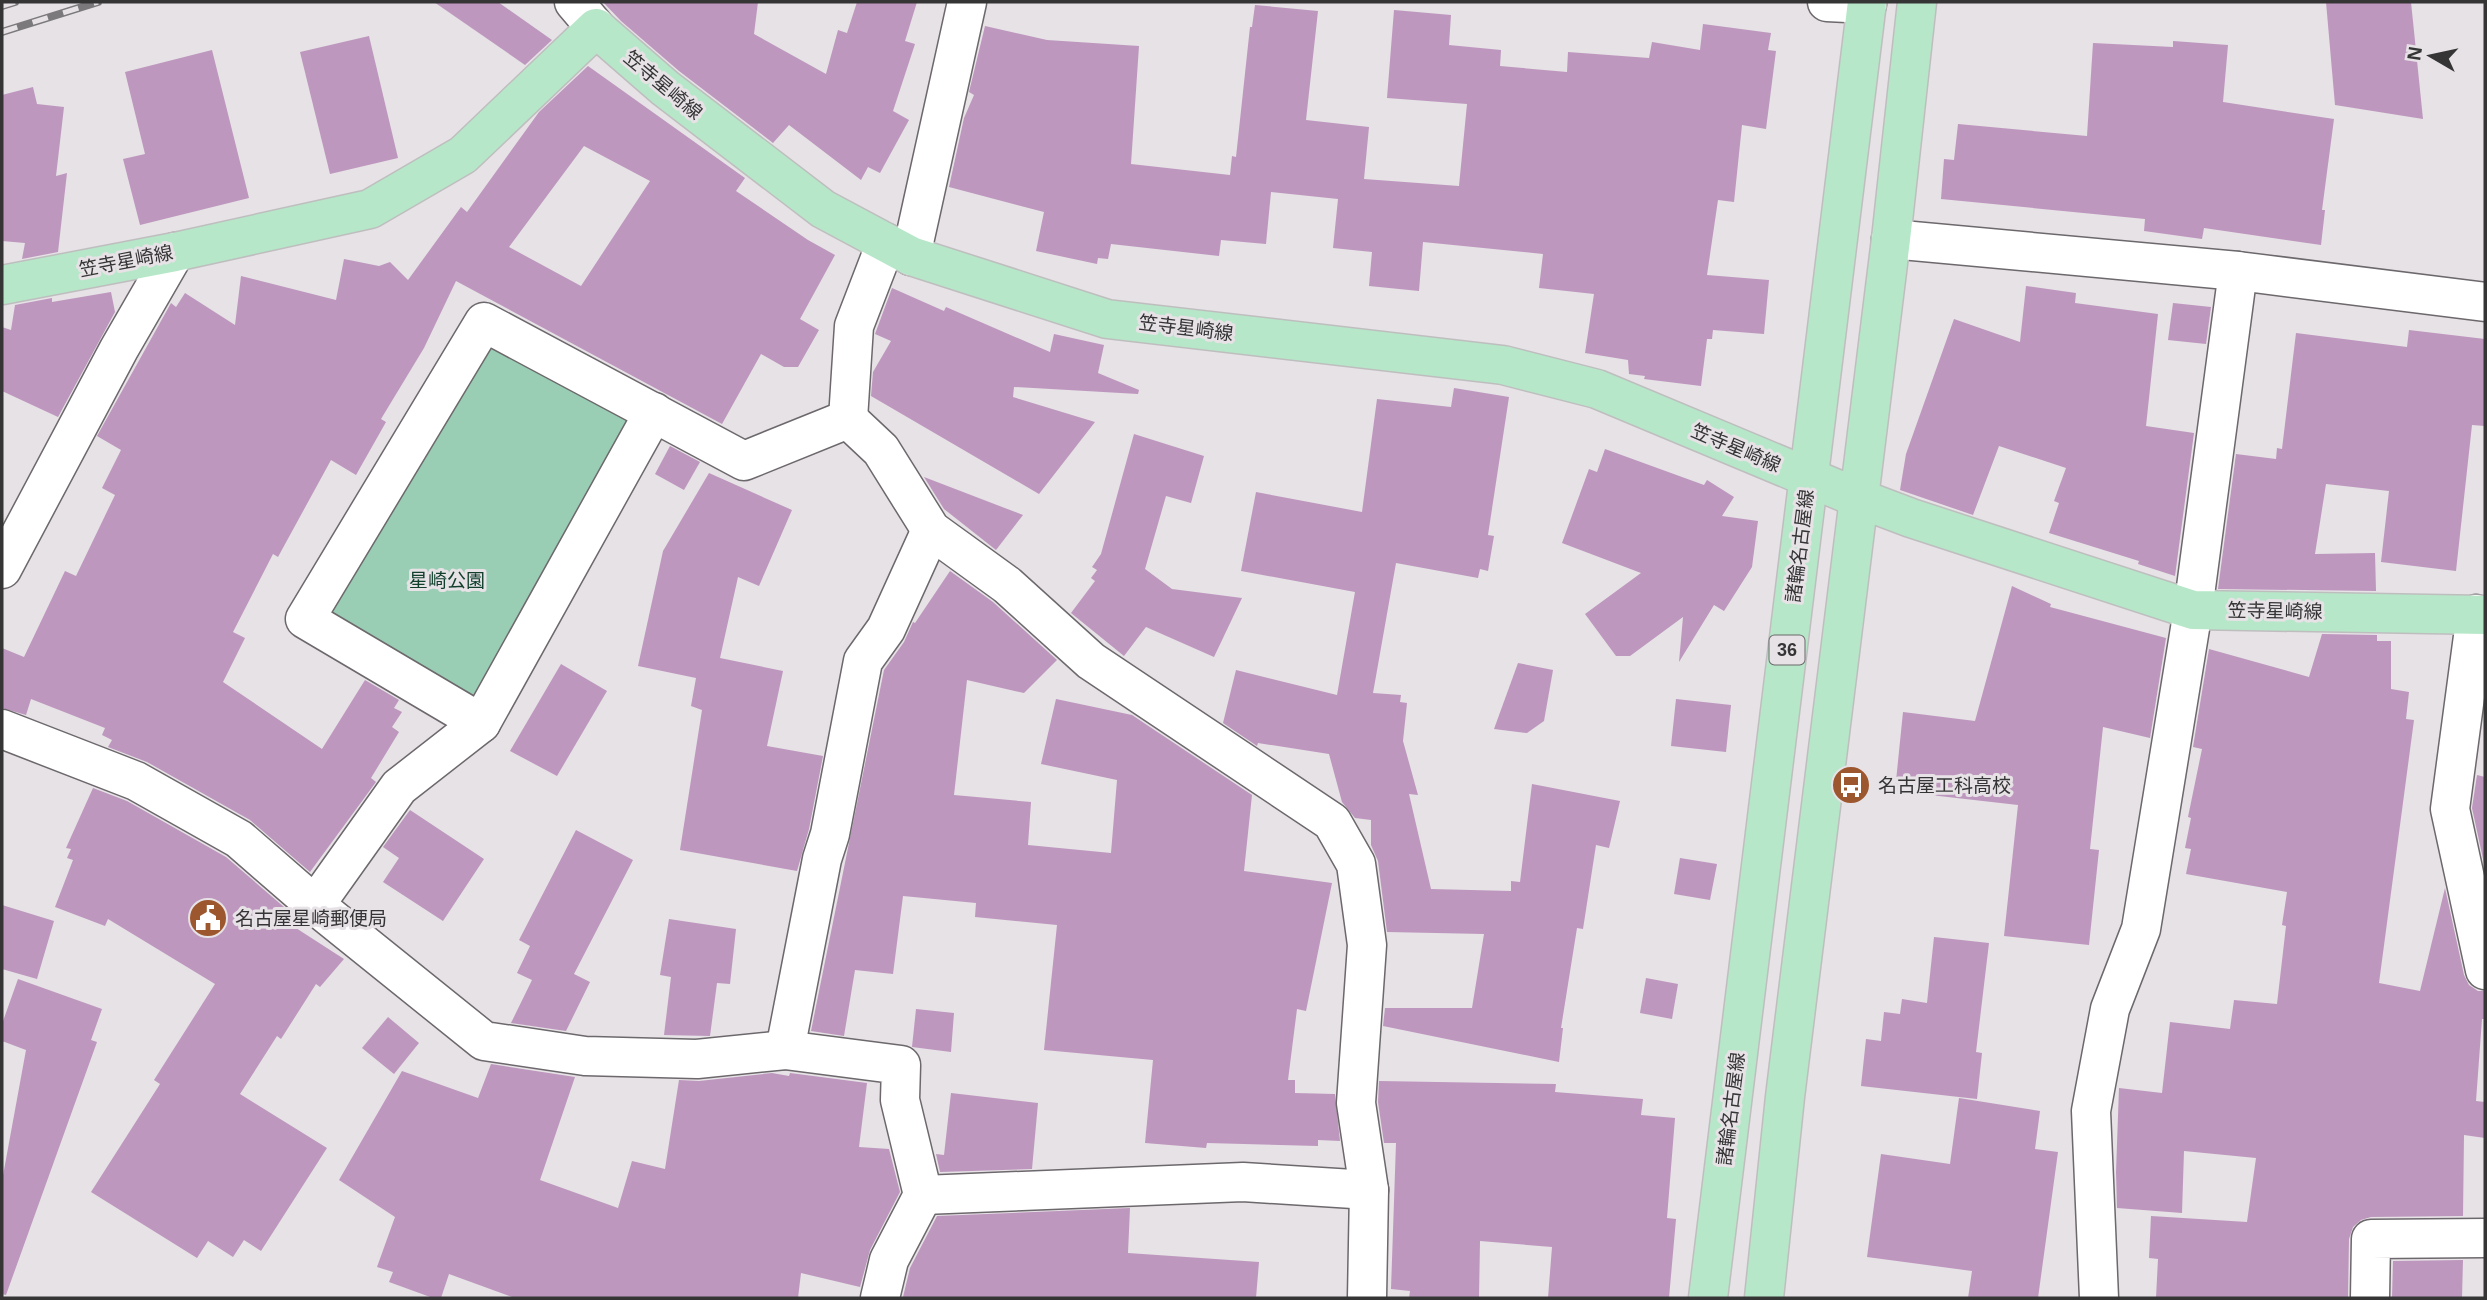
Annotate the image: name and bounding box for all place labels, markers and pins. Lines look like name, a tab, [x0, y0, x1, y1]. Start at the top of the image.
bus stop icon: 名古屋工科高校	[1830, 764, 1872, 806]
place label: 名古屋工科高校	[1878, 775, 2011, 796]
public building icon: 名古屋星崎郵便局	[187, 897, 229, 939]
place label: 名古屋星崎郵便局	[235, 908, 387, 929]

